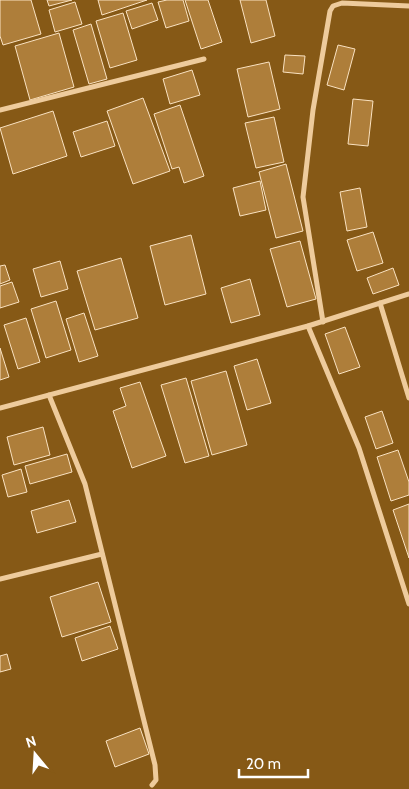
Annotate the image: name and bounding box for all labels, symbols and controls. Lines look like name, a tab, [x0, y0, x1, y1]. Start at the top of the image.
north arrow	[10, 729, 60, 779]
text: N	[23, 732, 38, 752]
scale bar	[239, 746, 308, 778]
text: 20 m	[246, 755, 281, 773]

